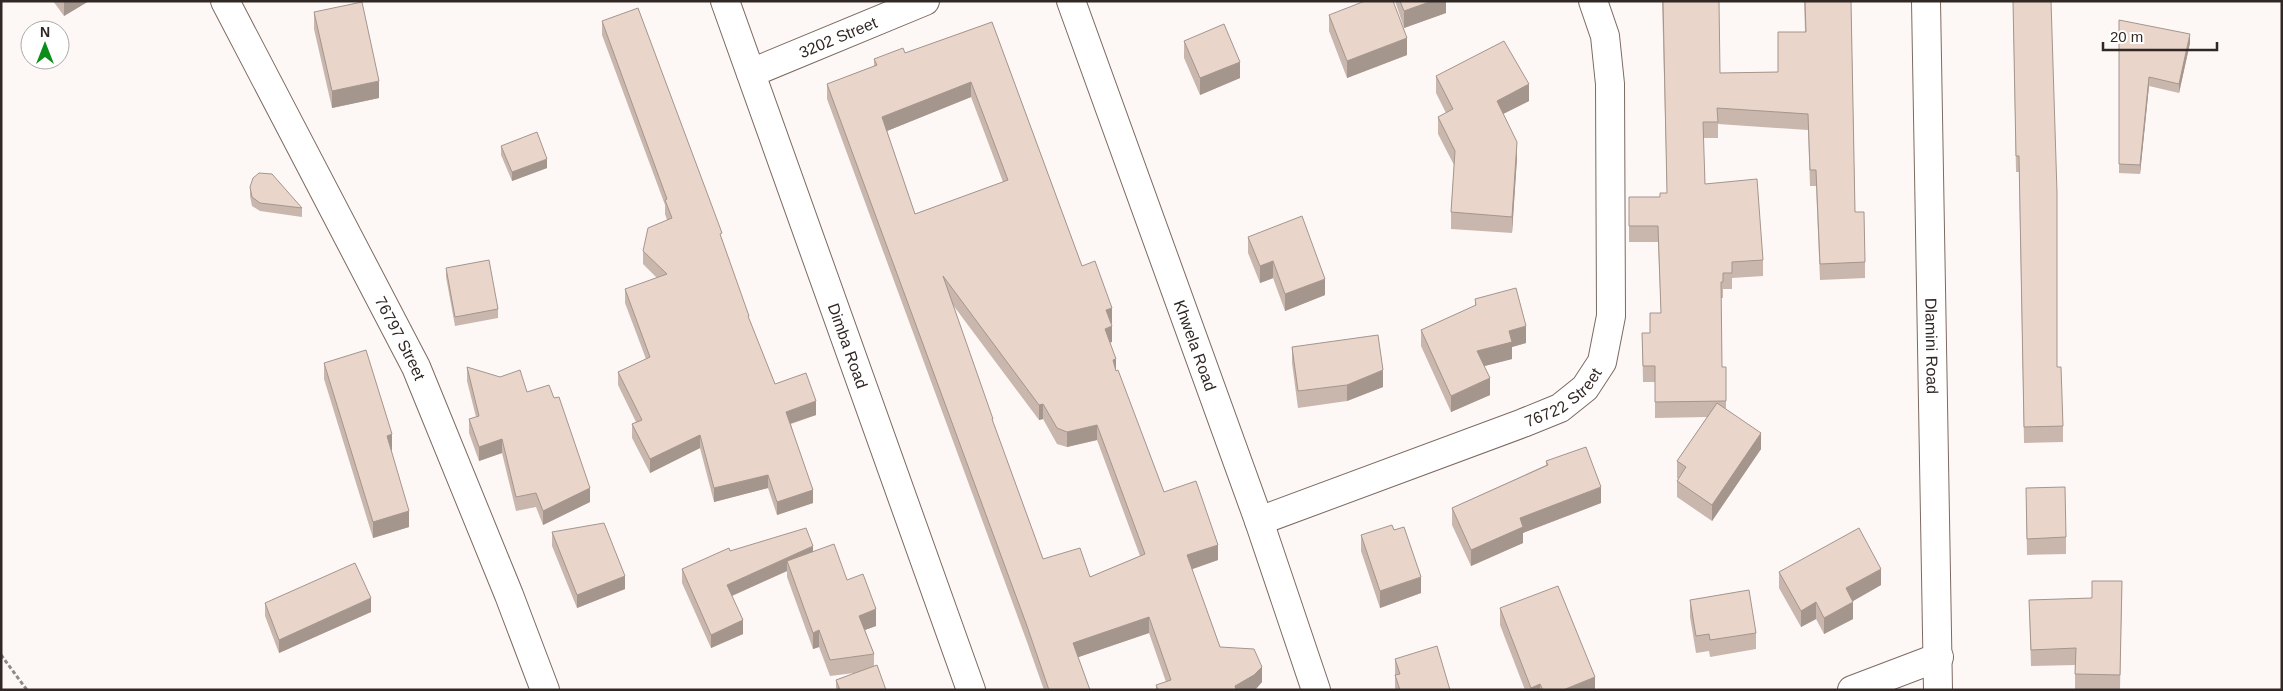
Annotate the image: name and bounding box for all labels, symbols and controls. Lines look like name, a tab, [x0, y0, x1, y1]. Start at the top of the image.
street label: 3202 Street	[797, 14, 880, 61]
north arrow	[20, 20, 70, 70]
scale bar	[2103, 20, 2217, 52]
text: N	[40, 24, 50, 40]
text: 20 m	[2110, 28, 2143, 45]
street label: 76797 Street	[372, 294, 429, 383]
street label: Khwela Road	[1171, 298, 1219, 393]
street label: Dlamini Road	[1922, 298, 1941, 394]
street label: Dimba Road	[825, 301, 871, 391]
street label: 76722 Street	[1522, 364, 1605, 430]

